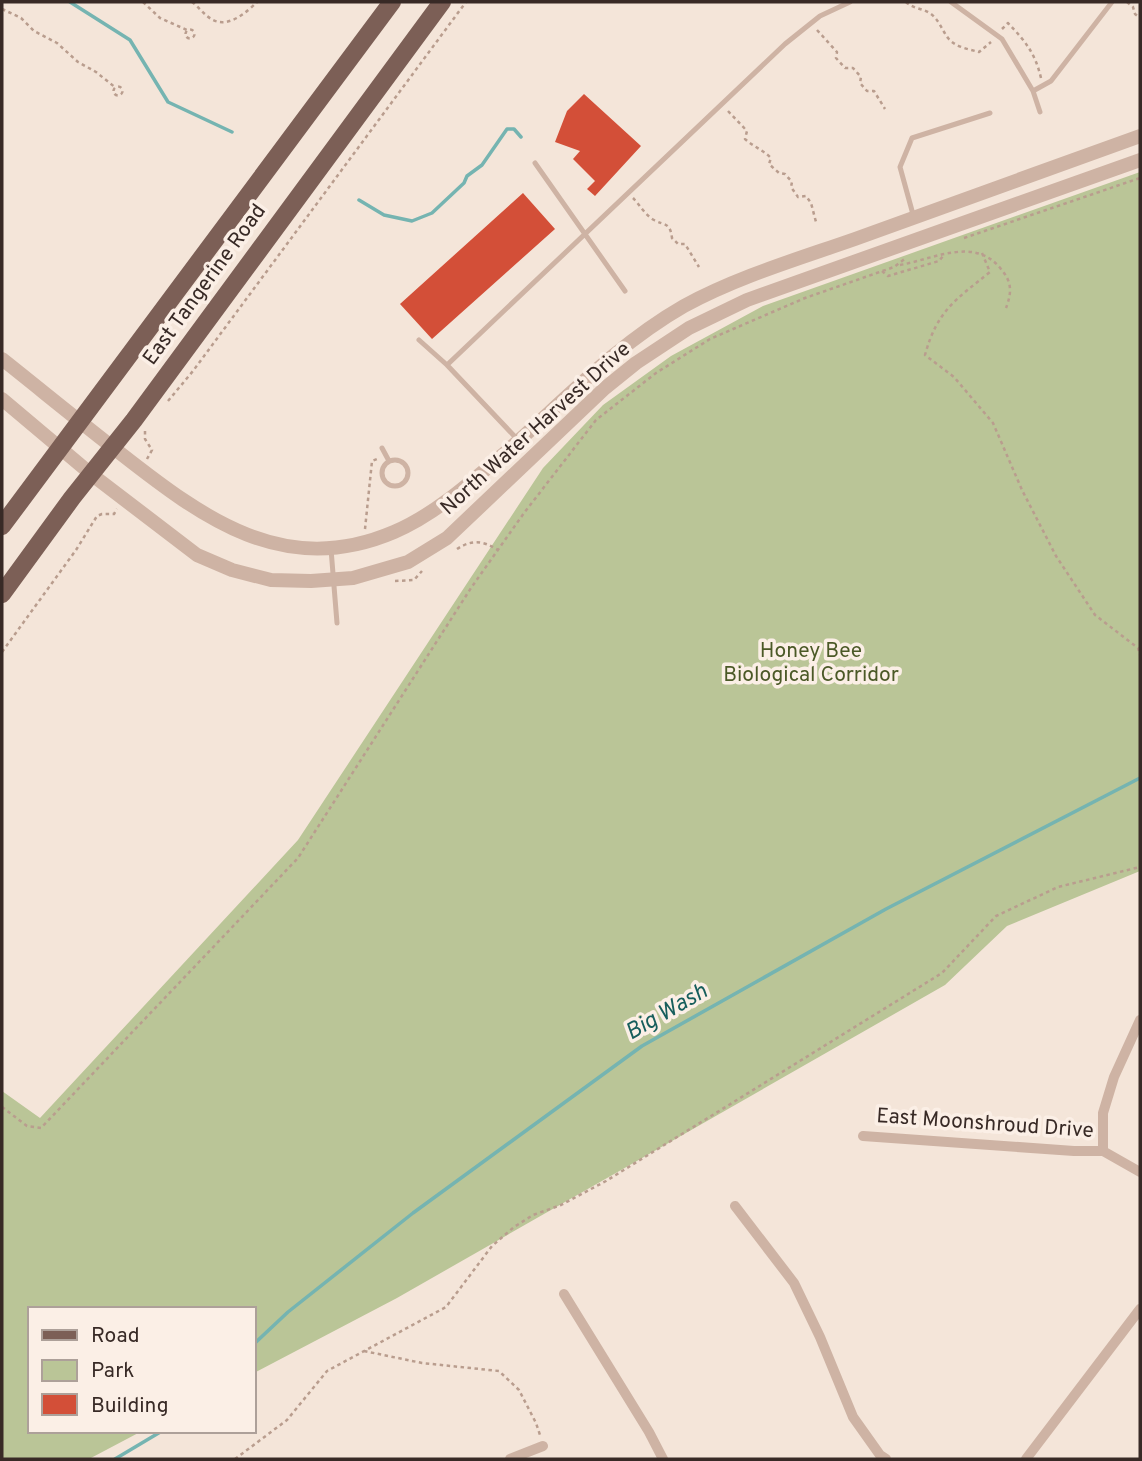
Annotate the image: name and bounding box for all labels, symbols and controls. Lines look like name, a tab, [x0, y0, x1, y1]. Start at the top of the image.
street label: East Tangerine Road	[137, 199, 273, 371]
street label: North Water Harvest Drive	[435, 336, 637, 522]
park label: Honey Bee Biological Corridor	[723, 638, 899, 689]
water label: Big Wash	[621, 978, 714, 1048]
street label: East Moonshroud Drive	[875, 1103, 1095, 1145]
legend	[28, 1307, 256, 1433]
text: Road	[91, 1323, 140, 1350]
text: Park	[91, 1358, 134, 1385]
text: Building	[91, 1393, 169, 1420]

